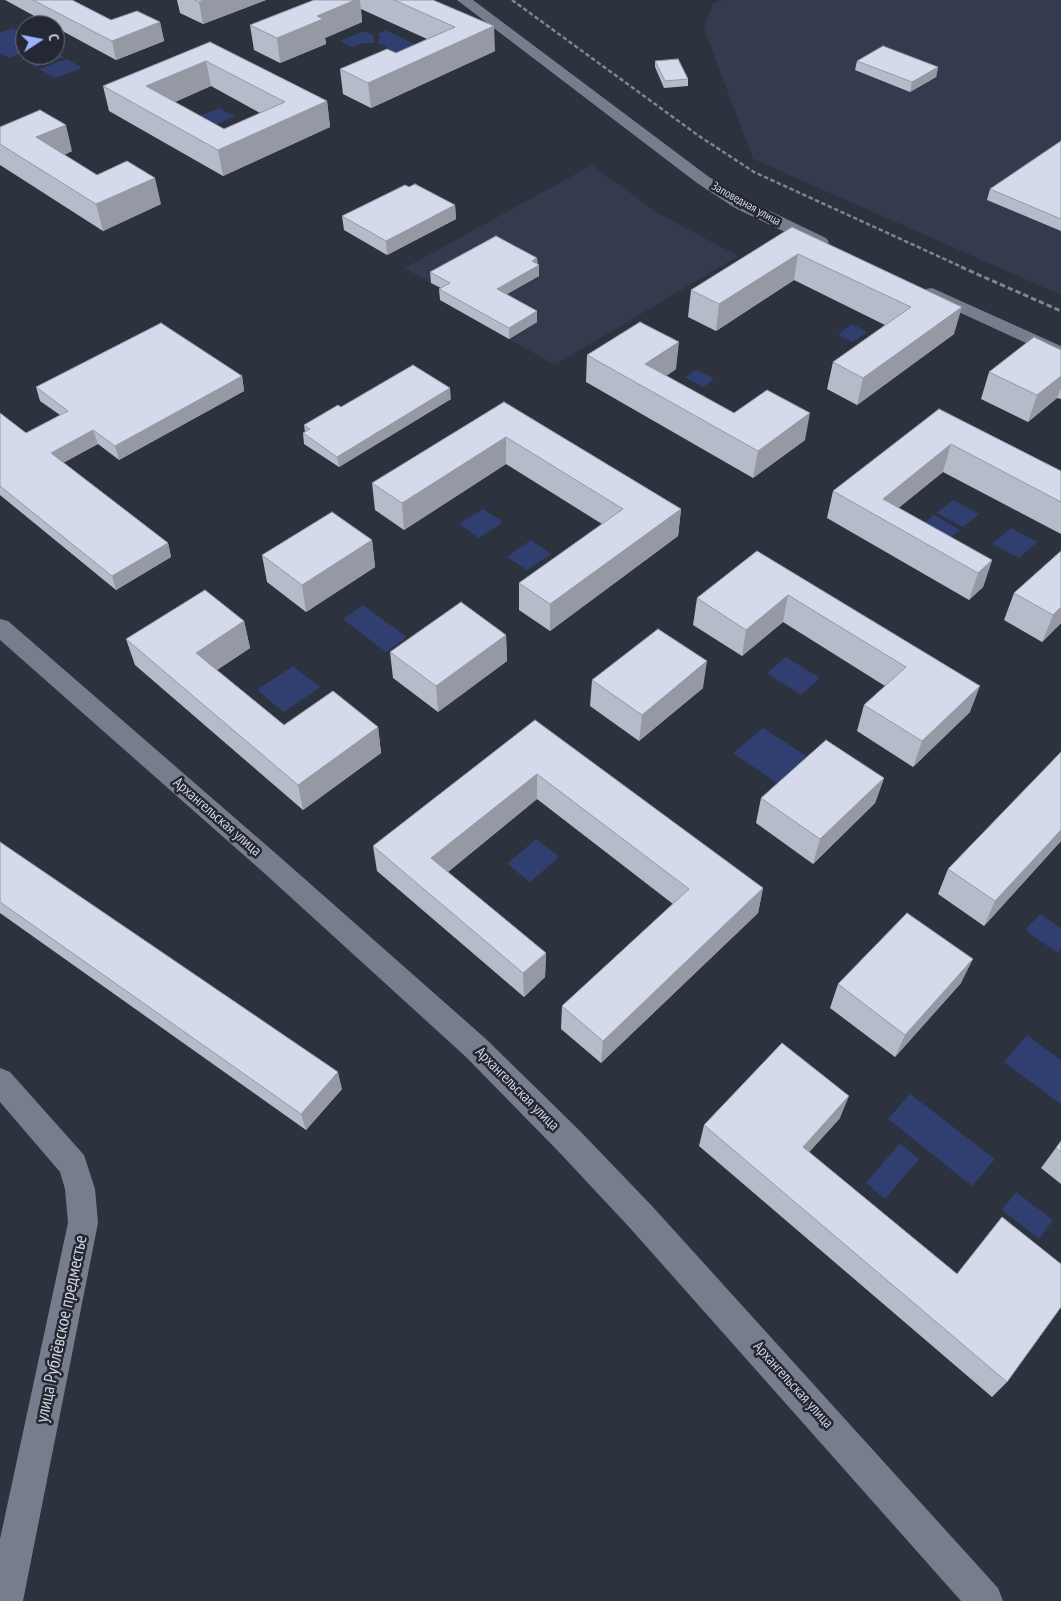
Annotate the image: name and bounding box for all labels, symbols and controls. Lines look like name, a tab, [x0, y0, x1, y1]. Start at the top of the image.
north arrow	[15, 15, 65, 65]
text: С	[44, 32, 63, 42]
street label: Заповедная улица	[709, 179, 783, 229]
street label: Архангельская улица	[169, 774, 265, 860]
street label: Архангельская улица	[471, 1043, 563, 1135]
street label: улица Рублёвское предместье	[32, 1233, 92, 1425]
street label: Архангельская улица	[749, 1338, 837, 1432]

